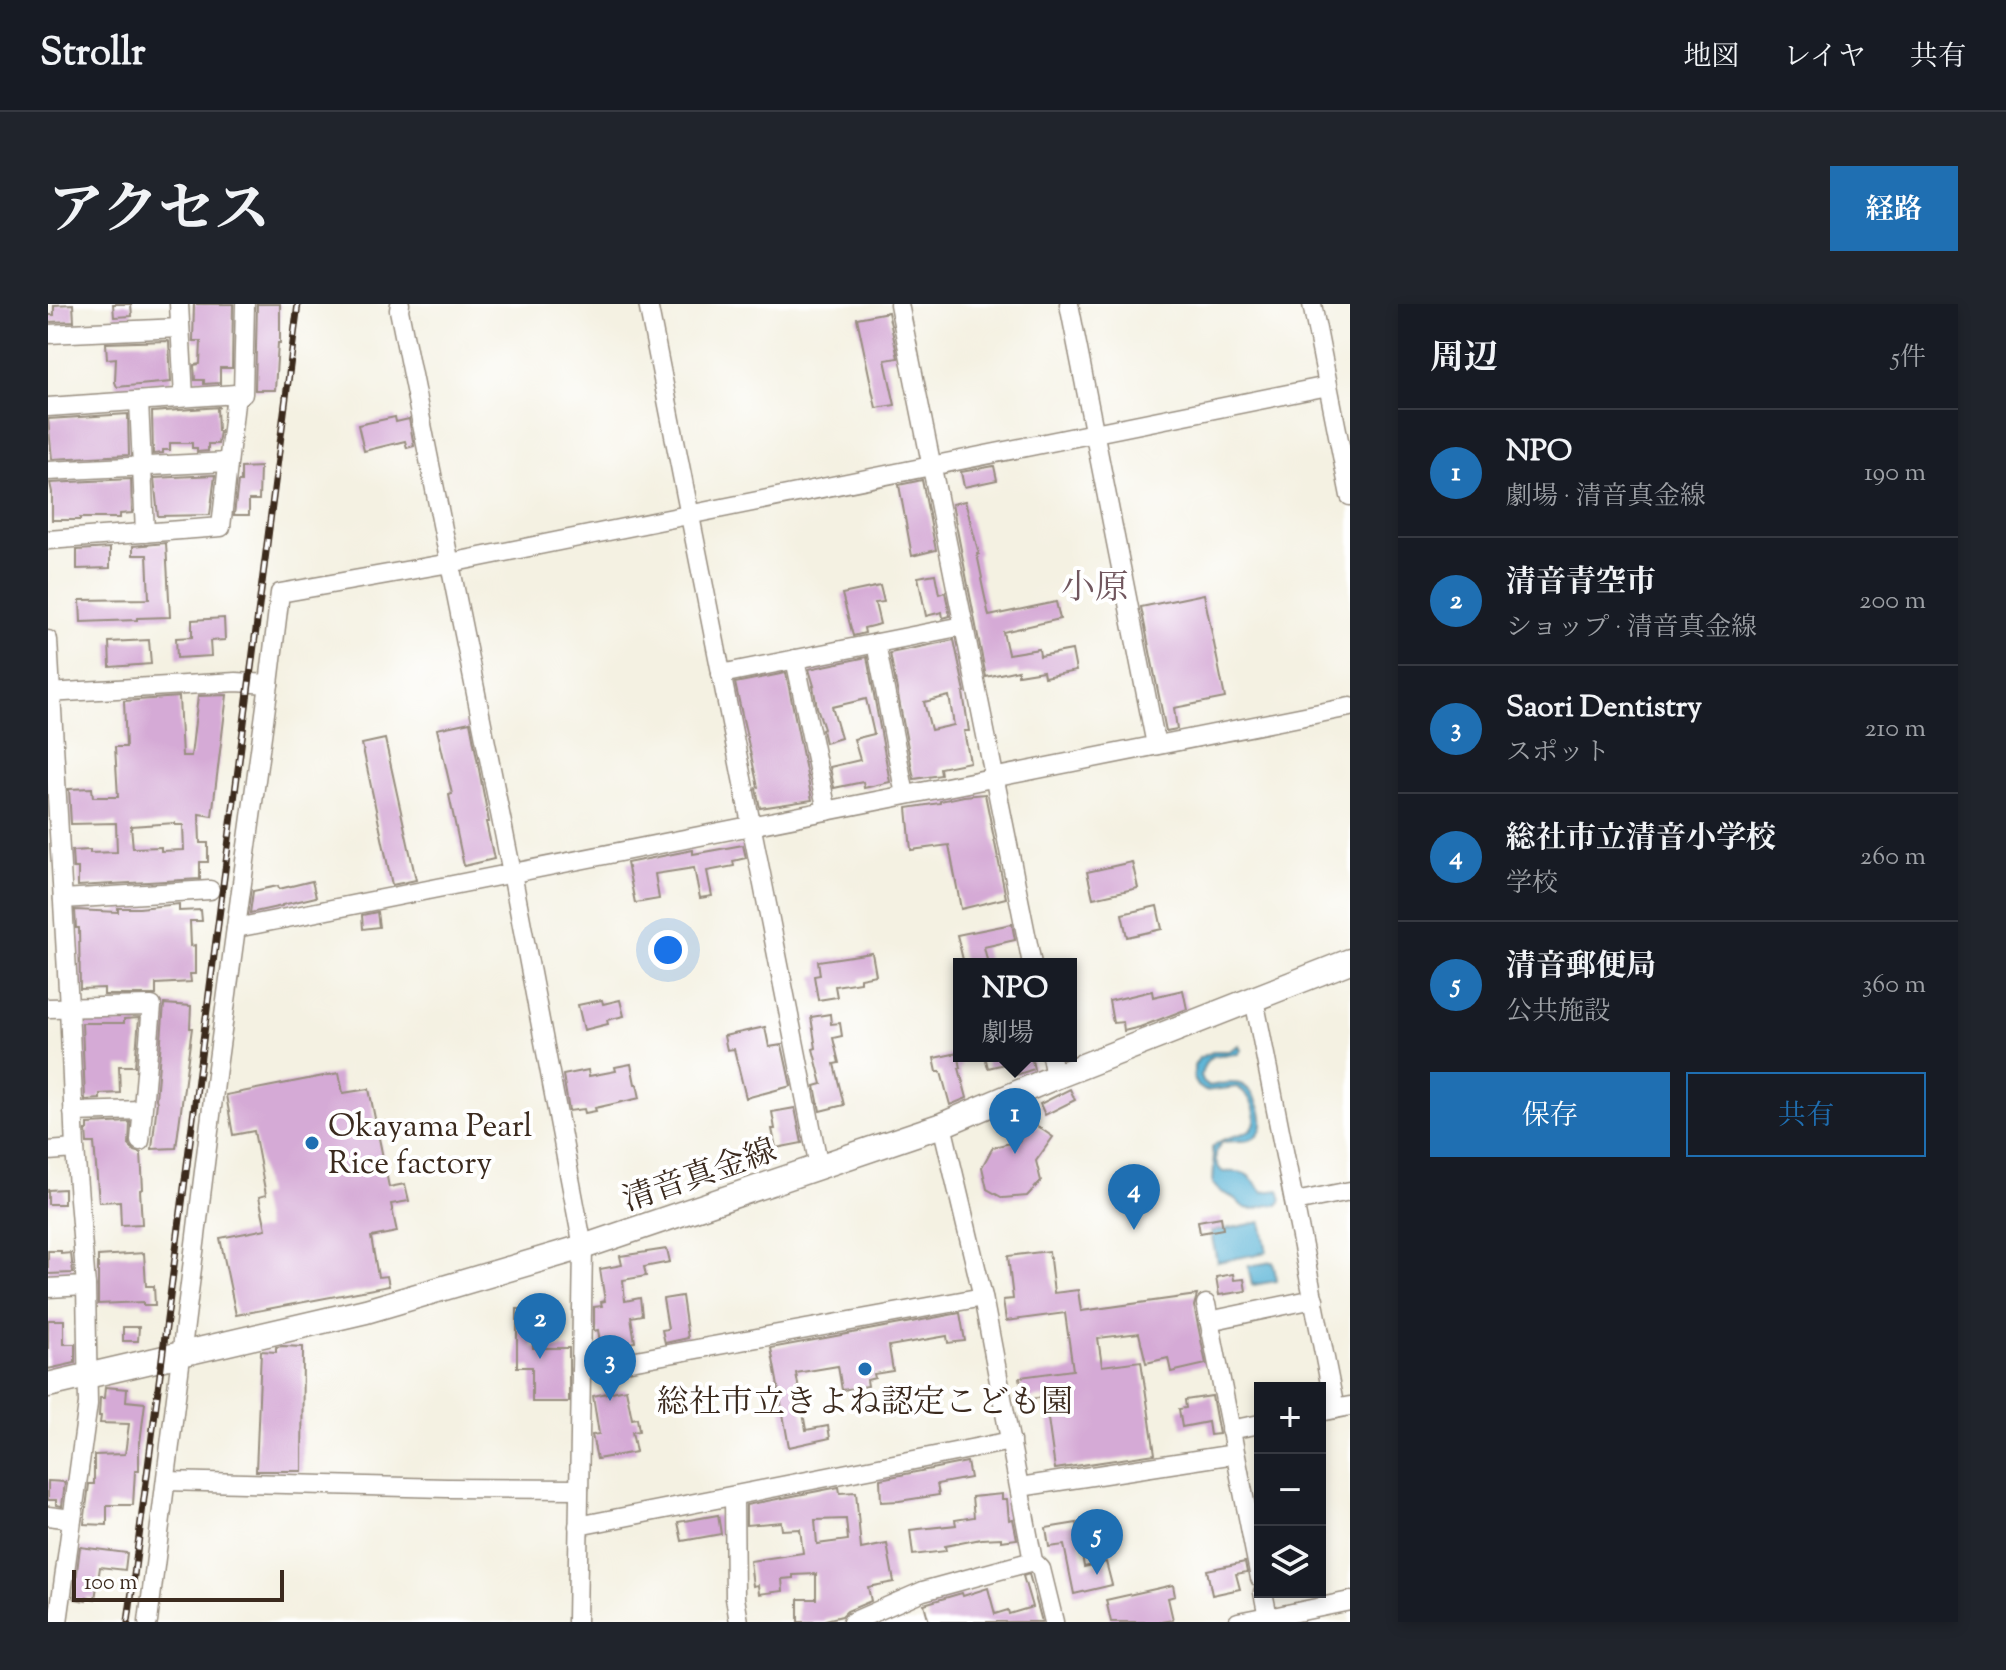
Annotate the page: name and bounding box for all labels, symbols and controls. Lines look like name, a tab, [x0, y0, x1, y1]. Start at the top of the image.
text: Strollr	[40, 28, 146, 82]
text: 地図	[1683, 38, 1739, 78]
text: レイヤ	[1783, 38, 1866, 78]
text: 共有	[1910, 38, 1966, 78]
button: 経路	[1830, 166, 1958, 251]
text: アクセス	[48, 173, 270, 254]
text: 周辺	[1430, 335, 1498, 384]
text: 5件	[1891, 340, 1926, 377]
text: NPO	[1506, 431, 1572, 474]
text: 1	[1452, 455, 1460, 492]
text: 190 m	[1864, 455, 1926, 492]
text: 劇場 · 清音真金線	[1506, 479, 1706, 516]
text: 清音青空市	[1506, 562, 1656, 605]
district label: 小原	[1061, 565, 1129, 614]
text: 2	[1450, 583, 1462, 620]
text: 200 m	[1859, 583, 1926, 620]
text: ショップ · 清音真金線	[1506, 610, 1757, 647]
text: Saori Dentistry	[1506, 687, 1702, 730]
text: 3	[1451, 711, 1461, 748]
text: 210 m	[1864, 711, 1926, 748]
text: スポット	[1506, 735, 1610, 772]
text: 総社市立清音小学校	[1506, 818, 1776, 861]
text: 4	[1449, 839, 1463, 876]
text: 260 m	[1860, 839, 1926, 876]
text: 学校	[1506, 866, 1558, 903]
your location	[648, 930, 688, 970]
text: 清音郵便局	[1506, 946, 1656, 989]
popup	[953, 958, 1077, 1062]
text: 5	[1452, 967, 1460, 1004]
text: 360 m	[1862, 967, 1926, 1004]
text: NPO	[982, 968, 1048, 1011]
text: 公共施設	[1506, 994, 1610, 1031]
text: 劇場	[982, 1016, 1034, 1053]
button: 保存	[1430, 1072, 1670, 1157]
button: 共有	[1686, 1072, 1926, 1157]
pin: 1	[989, 1088, 1041, 1154]
place label: Okayama Pearl Rice factory	[328, 1105, 532, 1188]
street label: 清音真金線	[617, 1129, 783, 1225]
marker: Okayama Pearl Rice factory	[303, 1134, 321, 1152]
pin: 4	[1108, 1164, 1160, 1230]
pin: 2	[514, 1293, 566, 1359]
pin: 3	[584, 1335, 636, 1401]
marker: 総社市立きよね認定こども園	[856, 1360, 874, 1378]
place label: 総社市立きよね認定こども園	[657, 1381, 1073, 1427]
map controls	[1254, 1382, 1326, 1598]
button: +	[1254, 1382, 1326, 1454]
button: −	[1254, 1454, 1326, 1526]
pin: 5	[1071, 1509, 1123, 1575]
button: layers	[1254, 1526, 1326, 1598]
scale bar	[72, 1566, 284, 1602]
text: 100 m	[84, 1568, 137, 1600]

